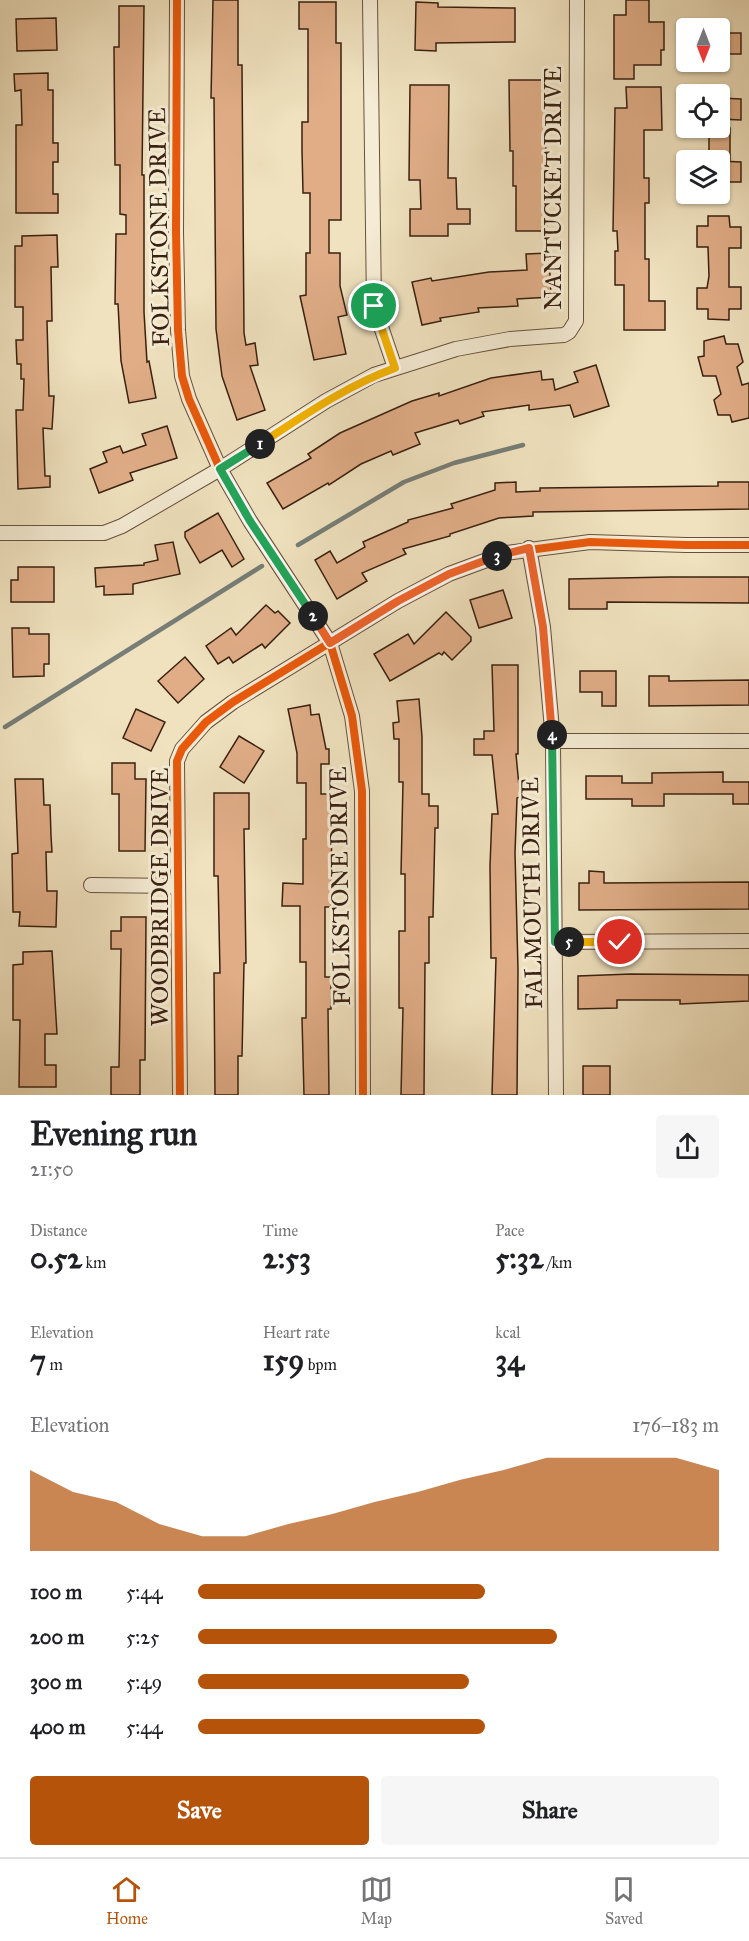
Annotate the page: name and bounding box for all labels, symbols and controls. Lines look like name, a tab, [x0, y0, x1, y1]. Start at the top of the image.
north arrow	[676, 18, 730, 72]
map controls	[676, 18, 730, 204]
street label: NANTUCKET DRIVE	[538, 66, 568, 310]
button: locate	[676, 84, 730, 138]
street label: FOLKSTONE DRIVE	[142, 107, 176, 347]
button: layers	[676, 150, 730, 204]
pin	[348, 280, 399, 331]
icon: arrive	[357, 289, 390, 322]
pin: 1	[245, 429, 275, 459]
text: 1	[257, 434, 263, 453]
pin: 3	[482, 541, 512, 571]
text: 3	[494, 546, 500, 565]
pin: 2	[298, 601, 328, 631]
text: 2	[309, 606, 317, 625]
pin: 4	[537, 720, 567, 750]
text: 4	[548, 725, 556, 744]
street label: FOLKSTONE DRIVE	[323, 766, 357, 1006]
street label: WOODBRIDGE DRIVE	[145, 767, 175, 1027]
street label: FALMOUTH DRIVE	[515, 777, 549, 1009]
pin	[594, 916, 645, 967]
icon: check	[603, 925, 636, 958]
pin: 5	[554, 927, 584, 957]
text: 5	[565, 932, 573, 951]
text: Evening run	[30, 1114, 197, 1154]
button: share	[656, 1115, 719, 1178]
text: 21:50	[30, 1157, 74, 1181]
text: Distance	[30, 1221, 87, 1240]
text: Time	[263, 1221, 298, 1240]
text: Pace	[495, 1221, 524, 1240]
text: 0.52	[30, 1240, 82, 1276]
text: 2:53	[263, 1240, 311, 1276]
text: 5:32	[495, 1240, 544, 1276]
text: km	[82, 1253, 106, 1272]
text: /km	[544, 1253, 572, 1272]
text: Elevation	[30, 1323, 94, 1342]
text: Heart rate	[263, 1323, 330, 1342]
text: kcal	[495, 1323, 520, 1342]
text: 7	[30, 1342, 46, 1378]
text: 159	[263, 1342, 304, 1378]
text: 34	[495, 1342, 524, 1378]
text: m	[46, 1355, 63, 1374]
text: bpm	[304, 1355, 337, 1374]
text: Elevation	[30, 1413, 109, 1437]
text: 176–183 m	[632, 1413, 719, 1437]
text: 100 m	[30, 1580, 82, 1604]
text: 5:44	[126, 1580, 163, 1604]
text: 200 m	[30, 1625, 84, 1649]
text: 5:25	[126, 1625, 159, 1649]
text: 300 m	[30, 1670, 82, 1694]
text: 5:49	[126, 1670, 162, 1694]
text: 400 m	[30, 1715, 86, 1739]
text: 5:44	[126, 1715, 163, 1739]
button: Save	[30, 1776, 369, 1845]
button: Share	[381, 1776, 719, 1845]
tab: Home	[106, 1873, 148, 1928]
tab: Map	[360, 1873, 393, 1928]
tab: Saved	[605, 1873, 643, 1928]

